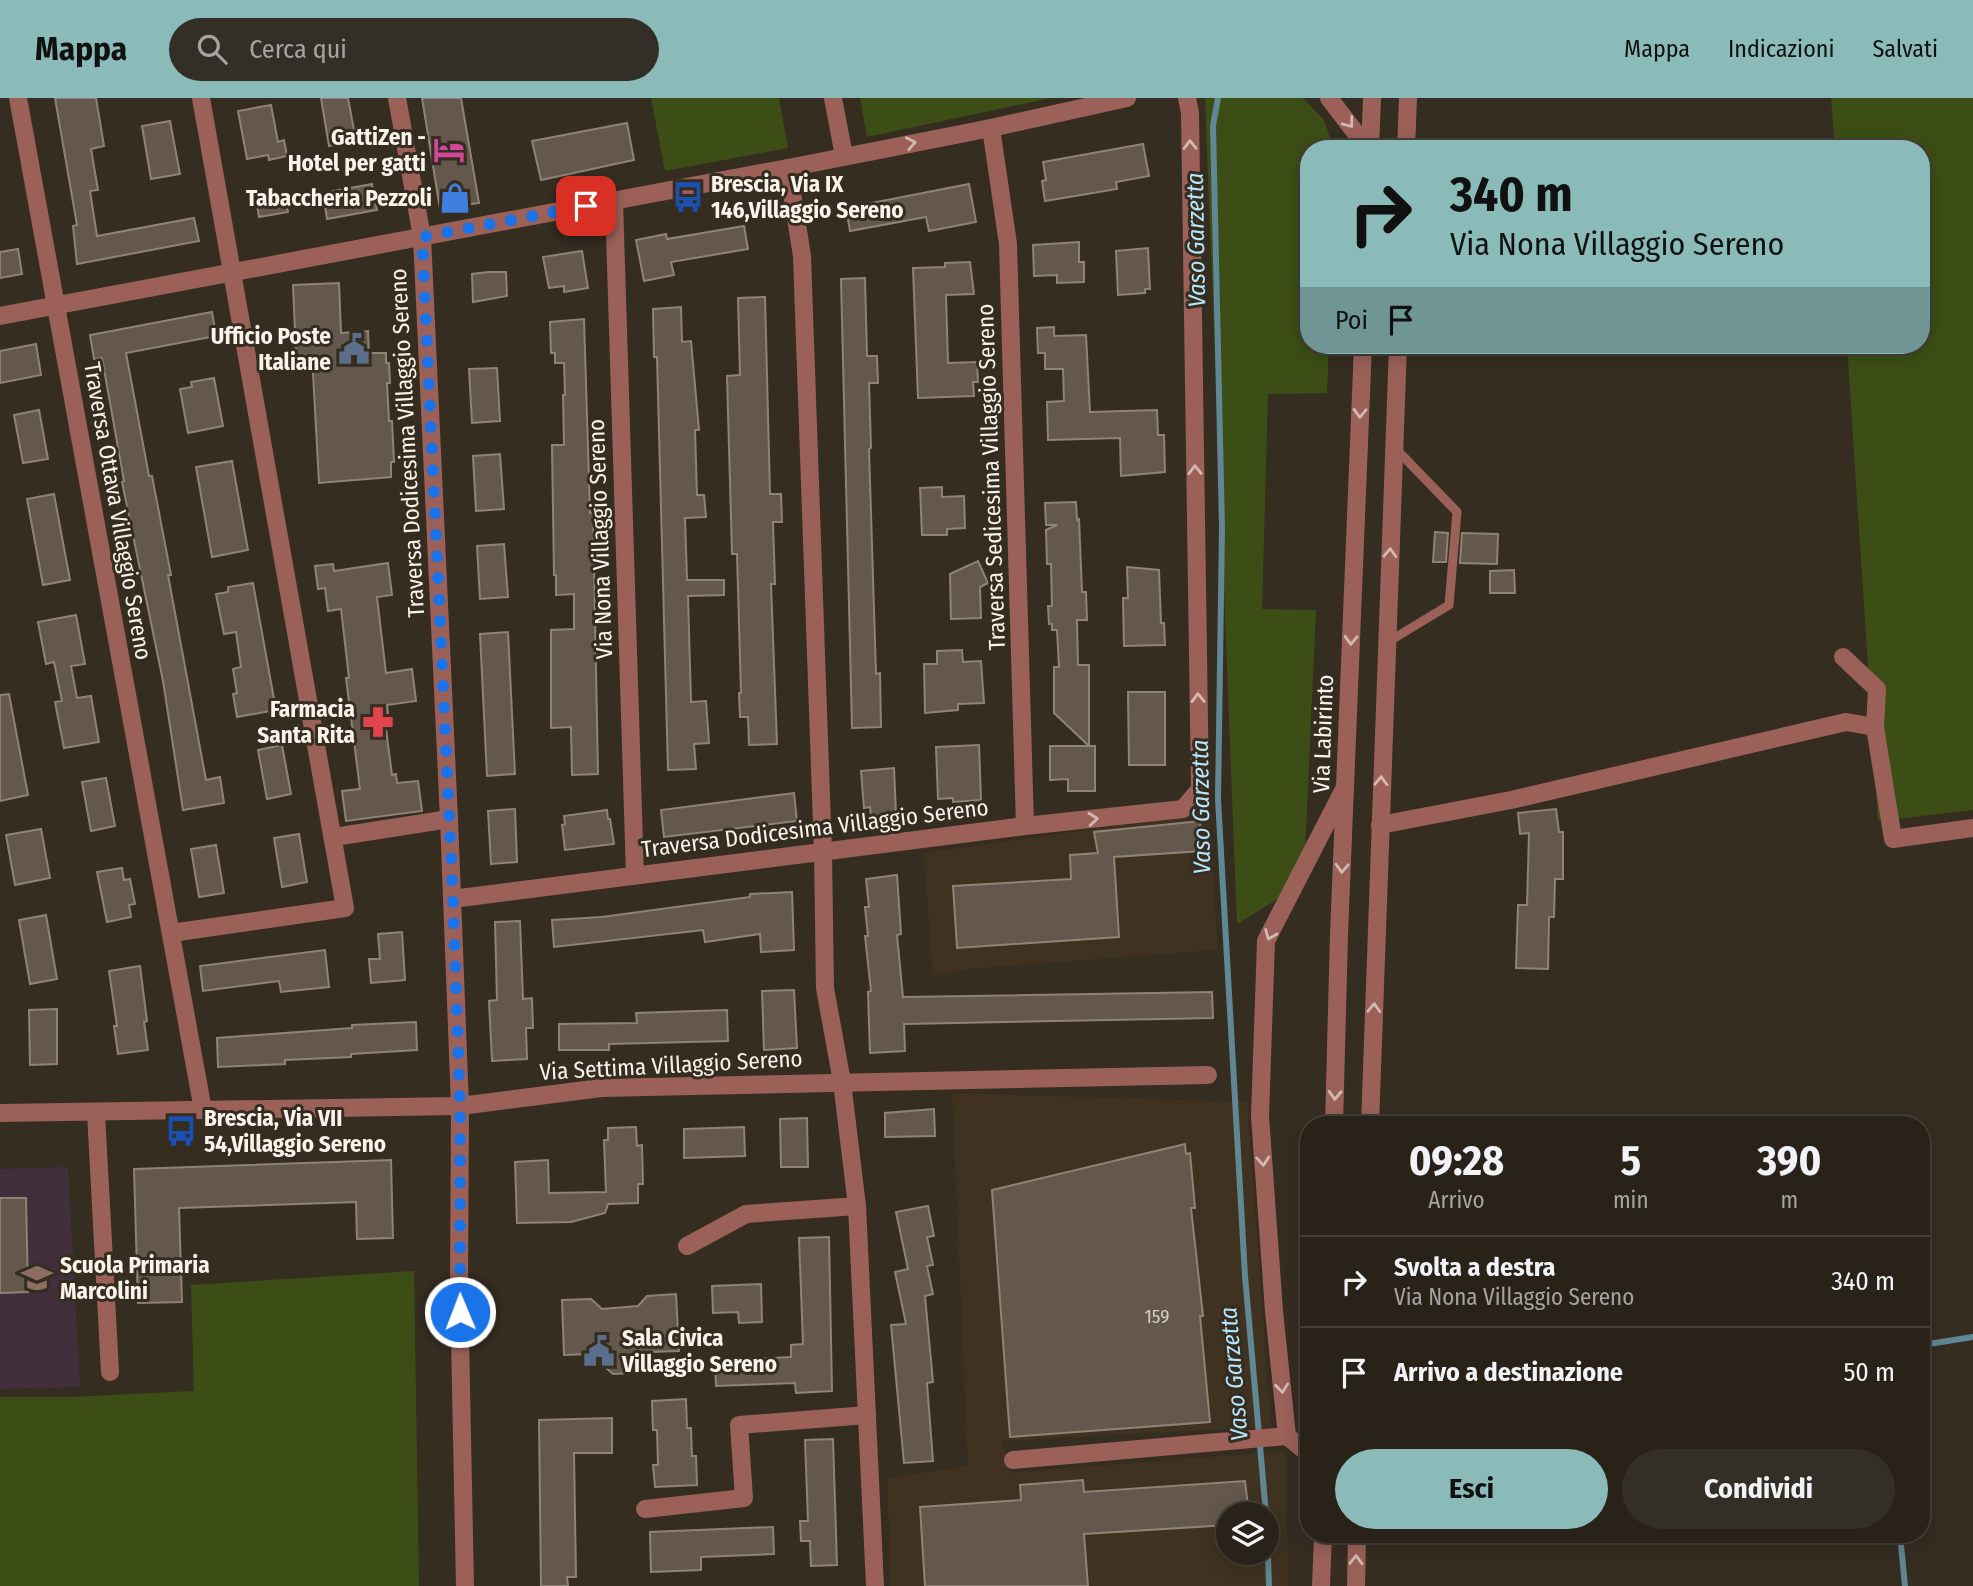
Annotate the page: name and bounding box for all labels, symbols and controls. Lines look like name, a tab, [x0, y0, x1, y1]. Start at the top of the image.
search box	[169, 18, 659, 81]
text: Mappa	[35, 29, 127, 69]
icon: search	[193, 30, 231, 68]
text: Cerca qui	[249, 34, 347, 65]
text: Mappa	[1624, 35, 1690, 63]
text: Indicazioni	[1728, 35, 1834, 63]
text: Salvati	[1872, 35, 1938, 63]
one-way arrow	[1340, 116, 1353, 128]
place label: GattiZen - Hotel per gatti	[288, 123, 426, 177]
hotel icon: GattiZen - Hotel per gatti	[432, 133, 466, 167]
one-way arrow	[905, 136, 917, 151]
one-way arrow	[1182, 139, 1198, 149]
text: 340 m	[1450, 165, 1573, 224]
icon: right	[1335, 168, 1426, 259]
place label: Brescia, Via IX 146,Villaggio Sereno	[711, 170, 904, 224]
water label: Vaso Garzetta	[1181, 172, 1211, 308]
pin	[556, 176, 616, 236]
bus stop icon: Brescia, Via IX 146,Villaggio Sereno	[671, 180, 705, 214]
shop icon: Tabaccheria Pezzoli	[438, 181, 472, 215]
place label: Tabaccheria Pezzoli	[246, 184, 432, 212]
icon: arrive	[567, 187, 605, 225]
text: Via Nona Villaggio Sereno	[1450, 225, 1784, 263]
street label: Traversa Dodicesima Villaggio Sereno	[384, 268, 430, 618]
icon: arrive	[1382, 301, 1420, 339]
street label: Traversa Sedicesima Villaggio Sereno	[971, 303, 1011, 651]
text: Poi	[1335, 305, 1368, 336]
place label: Ufficio Poste Italiane	[211, 322, 331, 376]
public building icon: Ufficio Poste Italiane	[337, 332, 371, 366]
street label: Traversa Ottava Villaggio Sereno	[78, 360, 158, 662]
one-way arrow	[1353, 408, 1368, 419]
street label: Via Nona Villaggio Sereno	[582, 418, 618, 660]
one-way arrow	[1187, 464, 1203, 475]
one-way arrow	[1383, 548, 1398, 559]
one-way arrow	[1344, 635, 1359, 646]
street label: Via Labirinto	[1307, 674, 1339, 794]
one-way arrow	[1191, 692, 1206, 703]
place label: Farmacia Santa Rita	[257, 695, 355, 749]
pharmacy icon: Farmacia Santa Rita	[361, 705, 395, 739]
water label: Vaso Garzetta	[1186, 739, 1216, 875]
one-way arrow	[1374, 775, 1389, 786]
street label: Traversa Dodicesima Villaggio Sereno	[640, 793, 990, 863]
one-way arrow	[1088, 812, 1099, 827]
one-way arrow	[1334, 862, 1349, 873]
one-way arrow	[1265, 928, 1279, 940]
one-way arrow	[1366, 1002, 1381, 1013]
street label: Via Settima Villaggio Sereno	[539, 1044, 803, 1086]
one-way arrow	[1327, 1090, 1342, 1101]
place label: Brescia, Via VII 54,Villaggio Sereno	[204, 1104, 386, 1158]
bus stop icon: Brescia, Via VII 54,Villaggio Sereno	[164, 1114, 198, 1148]
text: 09:28	[1409, 1136, 1504, 1186]
text: 5	[1620, 1136, 1641, 1186]
text: 390	[1757, 1136, 1821, 1186]
one-way arrow	[1255, 1156, 1270, 1167]
text: Arrivo	[1428, 1186, 1485, 1214]
text: min	[1613, 1186, 1649, 1214]
text: m	[1780, 1186, 1798, 1214]
place label: Scuola Primaria Marcolini	[60, 1251, 210, 1305]
text: Svolta a destra	[1394, 1252, 1555, 1283]
school or university icon: Scuola Primaria Marcolini	[20, 1261, 54, 1295]
icon: right	[1335, 1263, 1373, 1301]
text: 340 m	[1831, 1266, 1895, 1297]
position arrow	[423, 1275, 497, 1349]
text: Via Nona Villaggio Sereno	[1394, 1283, 1634, 1311]
house number: 159	[1144, 1305, 1170, 1328]
water label: Vaso Garzetta	[1214, 1306, 1254, 1442]
place label: Sala Civica Villaggio Sereno	[621, 1324, 777, 1378]
public building icon: Sala Civica Villaggio Sereno	[582, 1334, 616, 1368]
icon: arrive	[1335, 1354, 1373, 1392]
text: Arrivo a destinazione	[1394, 1357, 1623, 1388]
text: 50 m	[1843, 1357, 1895, 1388]
one-way arrow	[1274, 1383, 1289, 1394]
button: Esci	[1335, 1449, 1608, 1529]
button: Condividi	[1622, 1449, 1895, 1529]
map controls	[1216, 1502, 1279, 1565]
button: layers	[1216, 1502, 1279, 1565]
one-way arrow	[1349, 1555, 1364, 1566]

